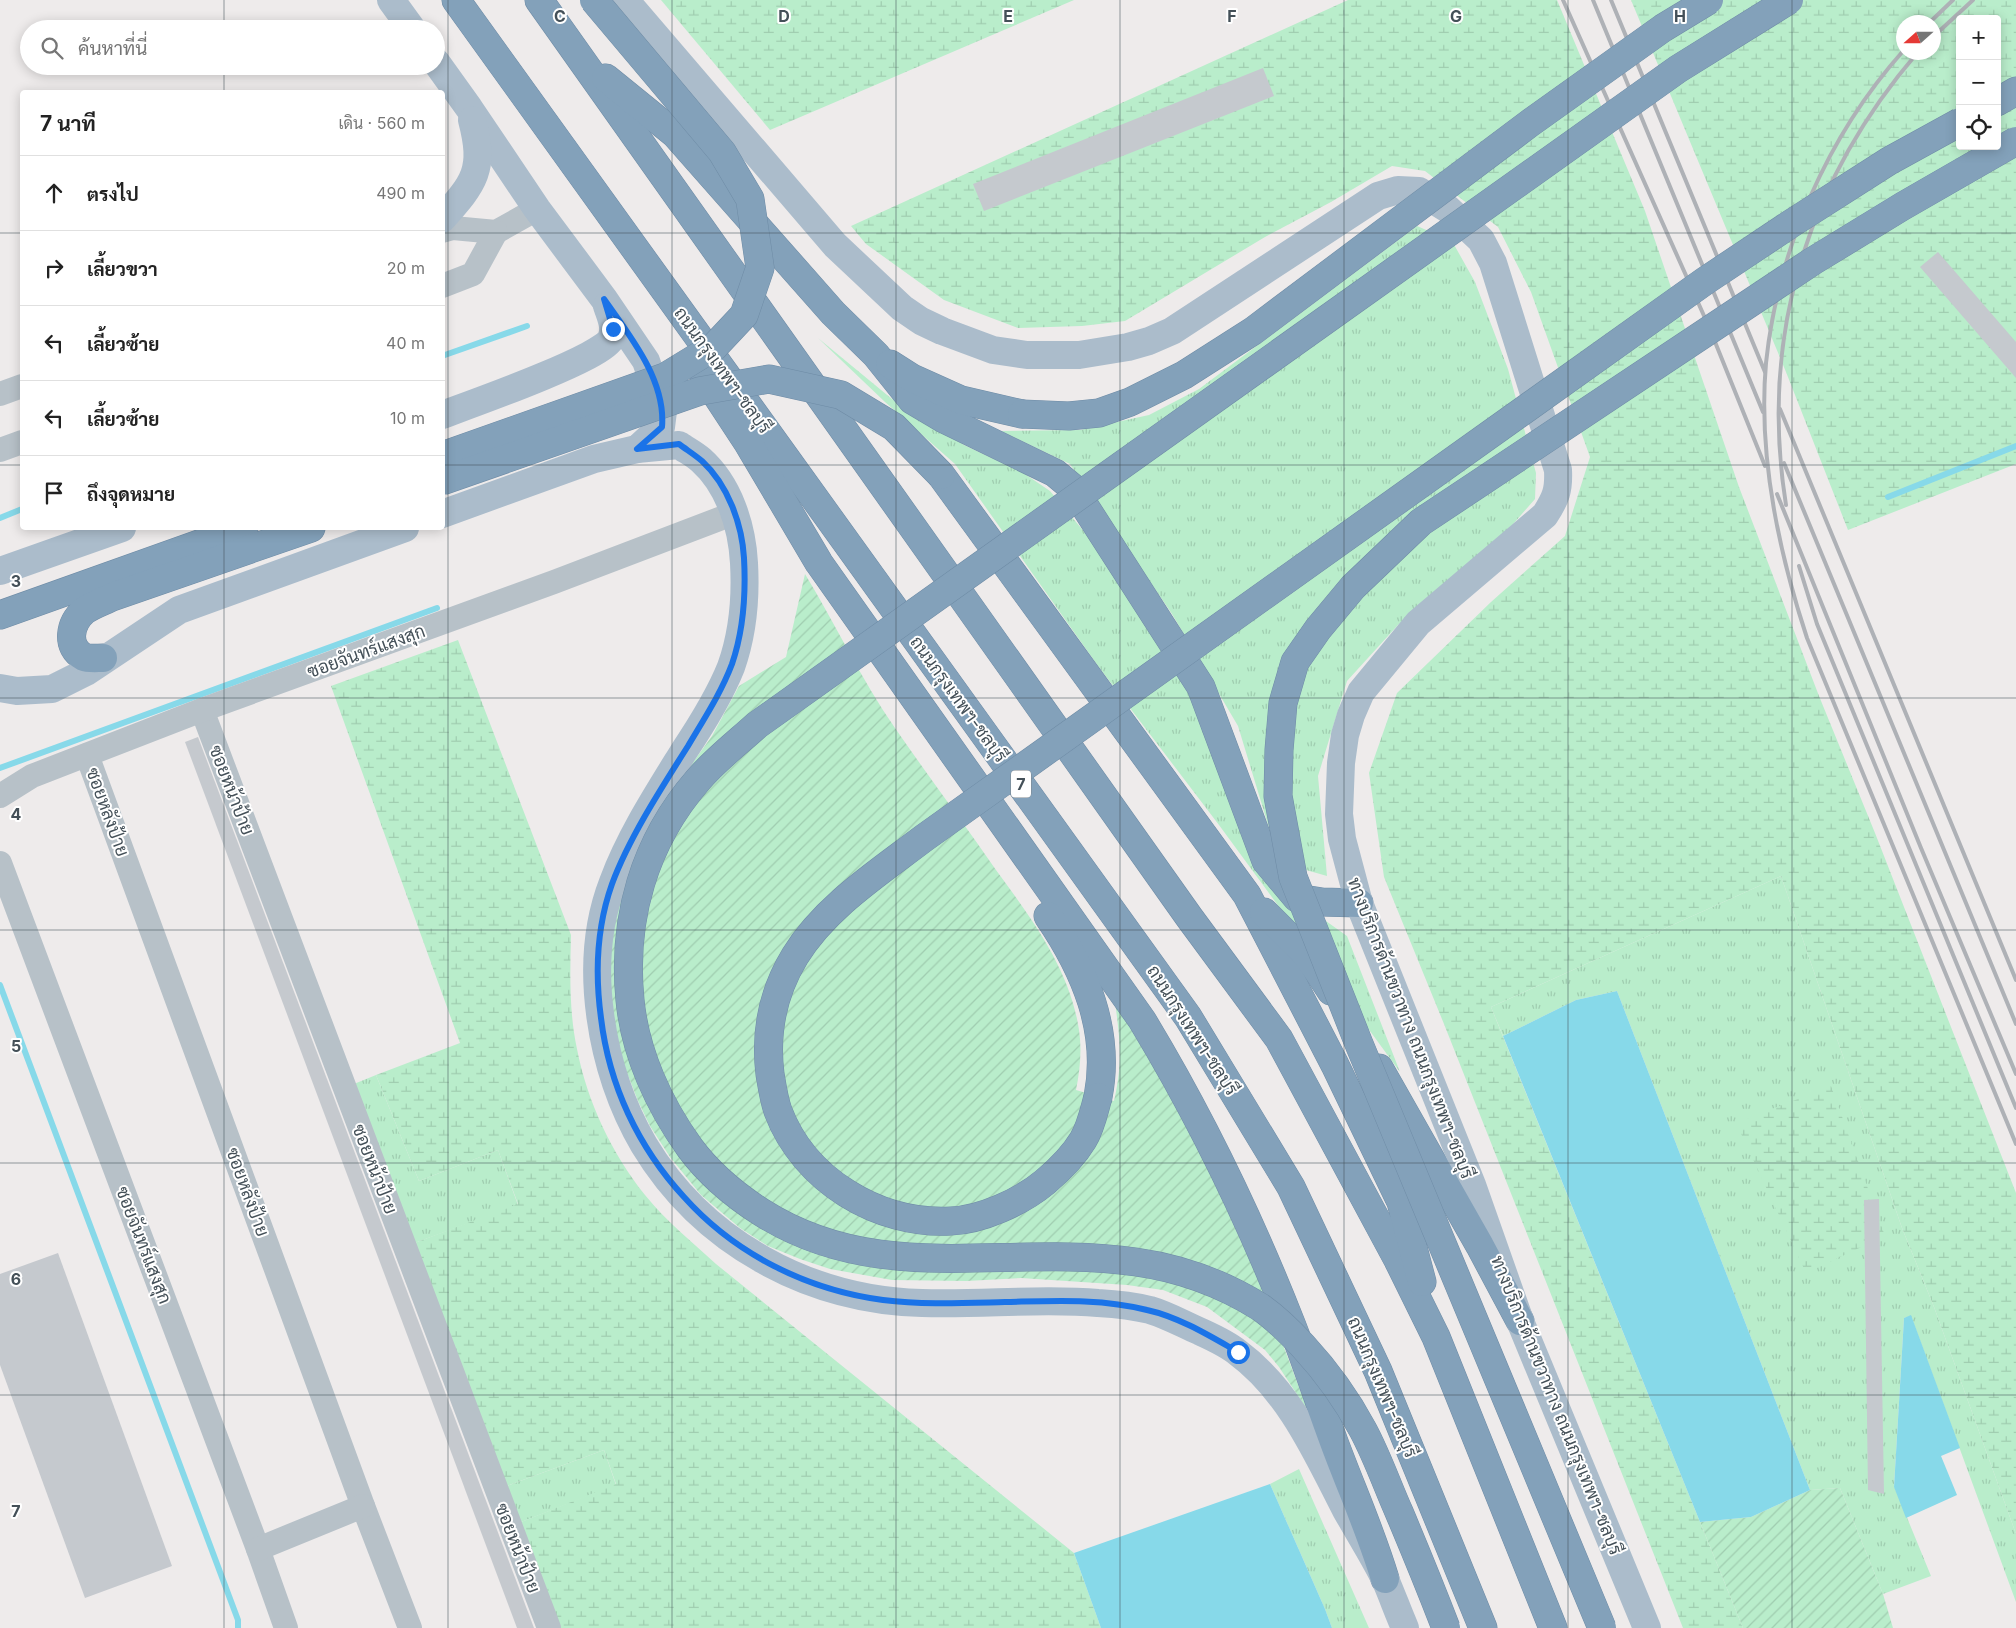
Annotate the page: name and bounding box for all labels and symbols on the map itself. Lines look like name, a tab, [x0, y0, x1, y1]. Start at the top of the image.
text: C	[554, 6, 566, 26]
text: D	[778, 6, 790, 26]
text: E	[1003, 6, 1013, 26]
text: F	[1227, 6, 1237, 26]
text: G	[1450, 6, 1462, 26]
text: H	[1674, 6, 1686, 26]
north arrow	[1896, 15, 1941, 60]
street label: ถนนกรุงเทพฯ-ชลบุรี	[669, 302, 778, 439]
route end	[602, 318, 625, 341]
text: 3	[11, 571, 21, 591]
street label: ซอยจันทร์แสงสุก	[304, 618, 428, 684]
street label: ถนนกรุงเทพฯ-ชลบุรี	[905, 631, 1014, 768]
street label: ซอยหน้าป้าย	[205, 742, 260, 838]
street label: ซอยหลังป้าย	[82, 765, 134, 859]
road number: 7	[1011, 771, 1031, 798]
text: 4	[11, 804, 22, 824]
street label: ทางบริการด้านขวาทาง ถนนกรุงเทพฯ-ชลบุรี	[1342, 874, 1480, 1183]
street label: ถนนกรุงเทพฯ-ชลบุรี	[1141, 960, 1245, 1100]
text: 5	[11, 1036, 21, 1056]
street label: ซอยหน้าป้าย	[348, 1121, 403, 1217]
street label: ซอยหลังป้าย	[222, 1145, 274, 1239]
street label: ซอยจันทร์แสงสุก	[110, 1183, 178, 1307]
street label: ทางบริการด้านขวาทาง ถนนกรุงเทพฯ-ชลบุรี	[1485, 1252, 1629, 1559]
text: 6	[11, 1269, 21, 1289]
street label: ถนนกรุงเทพฯ-ชลบุรี	[1342, 1313, 1424, 1462]
route start	[1227, 1341, 1250, 1364]
street label: ซอยหน้าป้าย	[491, 1500, 546, 1596]
text: 7	[11, 1501, 21, 1521]

